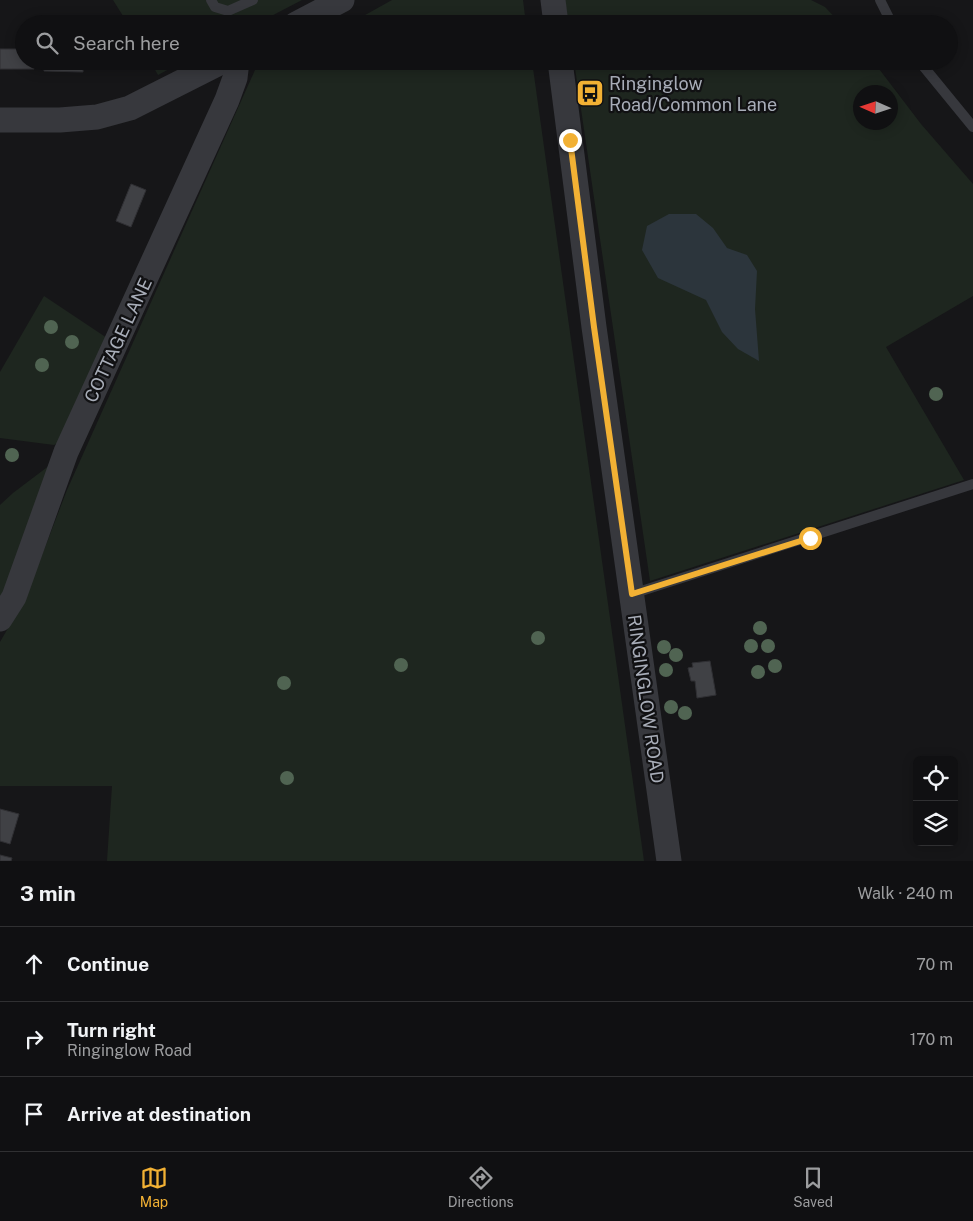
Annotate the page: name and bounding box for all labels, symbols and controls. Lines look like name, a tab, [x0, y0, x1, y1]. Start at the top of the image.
search box	[15, 15, 958, 70]
icon: search	[33, 29, 61, 57]
text: Search here	[73, 32, 180, 54]
place label: Ringinglow Road/Common Lane	[609, 73, 777, 115]
bus stop icon: Ringinglow Road/Common Lane	[575, 78, 605, 108]
north arrow	[853, 85, 898, 130]
route end	[559, 129, 582, 152]
street label: COTTAGE LANE	[80, 274, 156, 406]
route start	[799, 527, 822, 550]
street label: RINGINGLOW ROAD	[624, 613, 668, 785]
map controls	[913, 756, 958, 846]
button: locate	[913, 756, 958, 801]
button: layers	[913, 801, 958, 846]
text: 3 min	[20, 881, 76, 906]
text: Walk · 240 m	[857, 884, 953, 903]
icon: ahead	[20, 950, 48, 978]
text: Continue	[67, 953, 149, 975]
text: 70 m	[916, 955, 953, 974]
text: Turn right	[67, 1019, 156, 1041]
icon: right	[20, 1025, 48, 1053]
text: 170 m	[910, 1030, 953, 1049]
text: Ringinglow Road	[67, 1041, 192, 1060]
icon: arrive	[20, 1100, 48, 1128]
text: Arrive at destination	[67, 1103, 251, 1125]
tab: Map	[140, 1164, 168, 1210]
tab: Directions	[448, 1164, 514, 1210]
tab: Saved	[793, 1164, 833, 1210]

